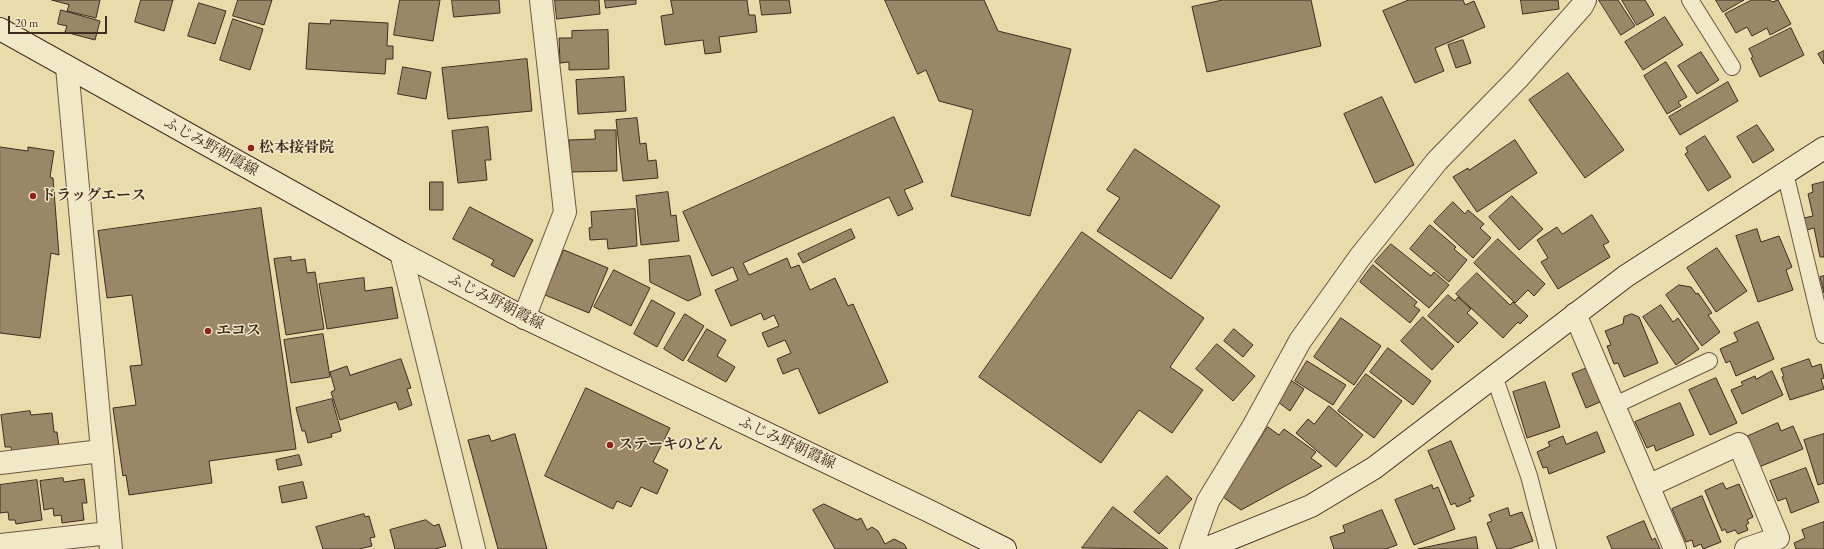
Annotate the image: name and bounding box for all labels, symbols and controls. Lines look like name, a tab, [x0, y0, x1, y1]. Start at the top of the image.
scale bar	[10, 8, 109, 34]
text: 20 m	[15, 15, 38, 31]
street label: ふじみ野朝霞線	[161, 114, 261, 180]
place label: 松本接骨院	[259, 139, 334, 157]
marker: 松本接骨院	[246, 143, 256, 153]
place label: ドラッグエース	[41, 187, 146, 205]
marker: ドラッグエース	[28, 191, 38, 201]
street label: ふじみ野朝霞線	[445, 270, 547, 334]
place label: エコス	[216, 322, 261, 340]
marker: エコス	[203, 326, 213, 336]
street label: ふじみ野朝霞線	[736, 413, 838, 473]
place label: ステーキのどん	[618, 436, 723, 454]
marker: ステーキのどん	[605, 440, 615, 450]

